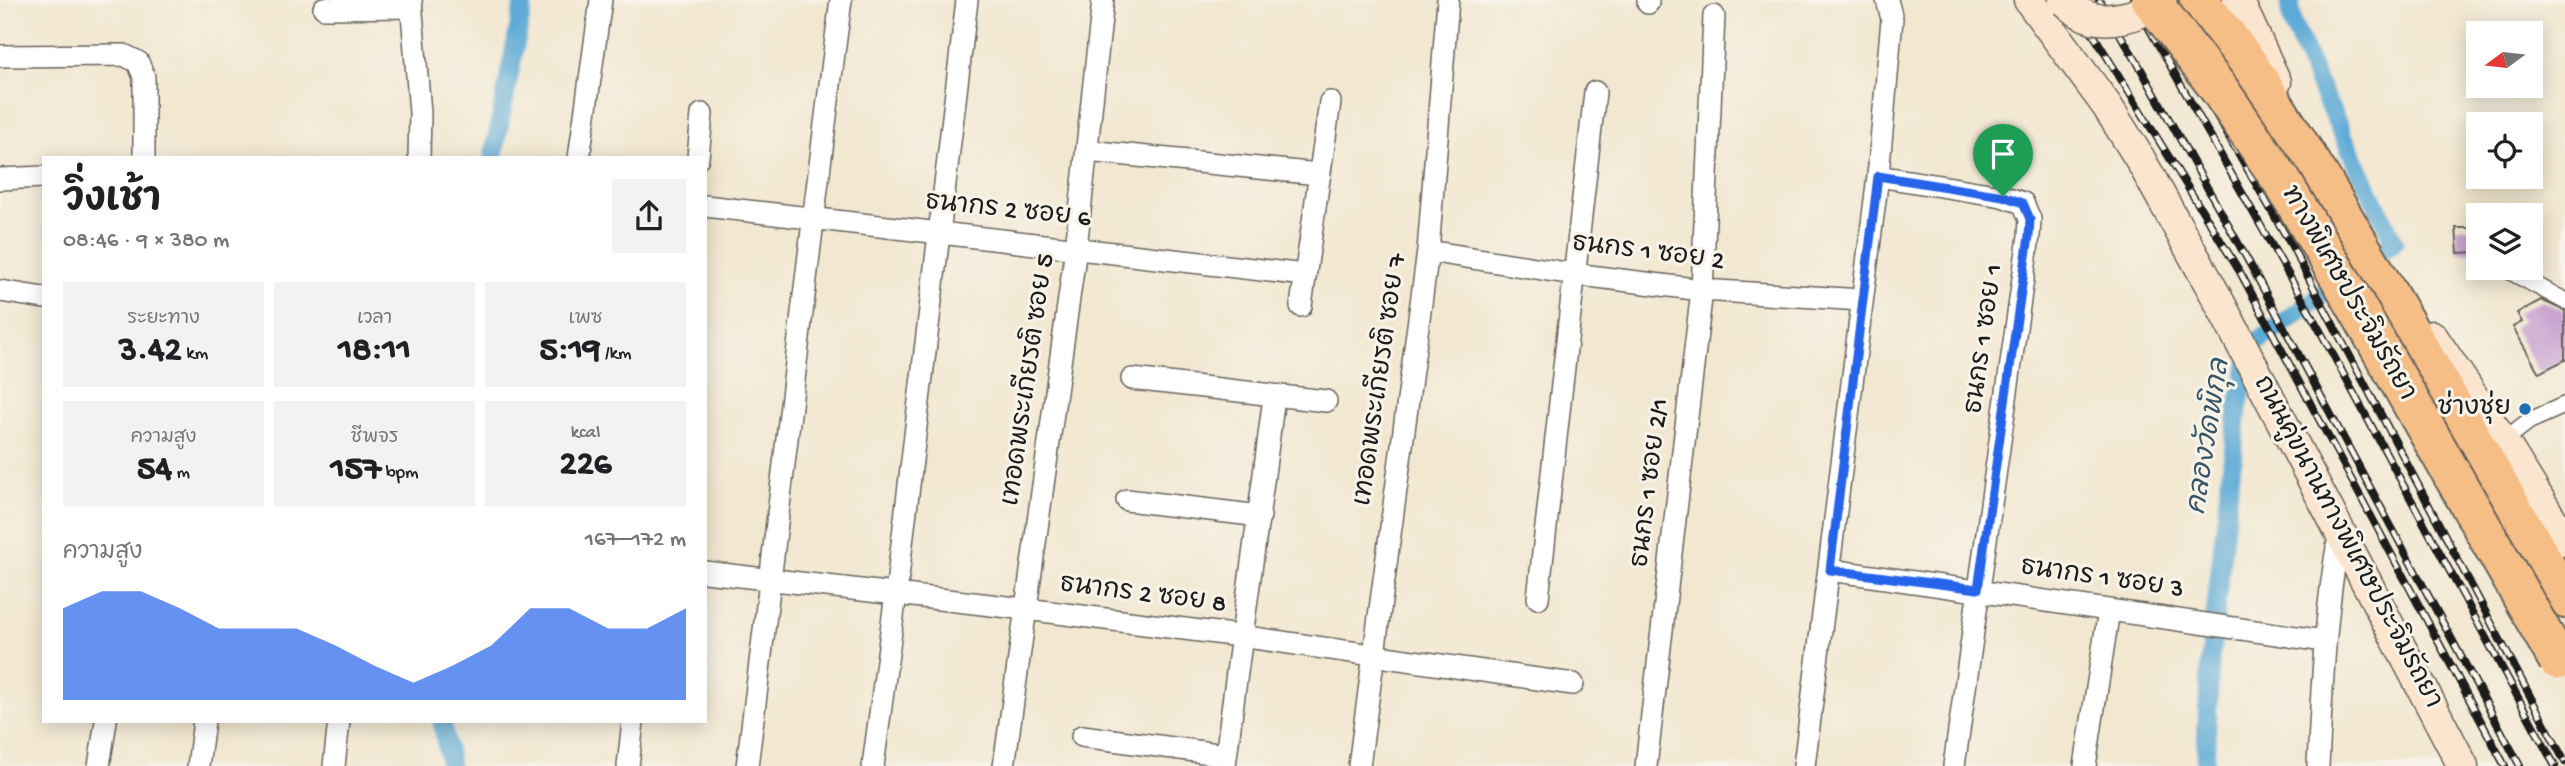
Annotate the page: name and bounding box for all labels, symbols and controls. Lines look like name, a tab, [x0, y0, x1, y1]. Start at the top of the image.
north arrow	[2466, 21, 2543, 98]
map controls	[2466, 21, 2543, 280]
button: locate	[2466, 112, 2543, 189]
pin	[1973, 124, 2033, 196]
icon: arrive	[1984, 135, 2022, 173]
button: share	[612, 179, 686, 253]
street label: ทางพิเศษประจิมรัถยา	[2273, 179, 2425, 407]
text: วิ่งเช้า	[63, 180, 161, 224]
street label: ธนากร 2 ซอย 6	[924, 188, 1093, 236]
button: layers	[2466, 203, 2543, 280]
text: 08:46 · 9 × 380 m	[63, 228, 229, 255]
street label: ธนกร 1 ซอย 2	[1570, 229, 1726, 279]
street label: เทอดพระเกียรติ ซอย 7	[1345, 250, 1415, 508]
street label: เทอดพระเกียรติ ซอย 5	[993, 251, 1063, 508]
street label: ธนกร 1 ซอย 1	[1960, 262, 2012, 416]
text: ระยะทาง	[127, 308, 200, 331]
text: เวลา	[357, 308, 392, 331]
text: เพซ	[569, 308, 602, 331]
text: 3.42	[119, 331, 182, 372]
text: 18:11	[338, 331, 411, 372]
text: 5:19	[539, 331, 601, 372]
text: km	[182, 343, 208, 366]
text: /km	[601, 343, 632, 366]
water label: คลองวัดพิกุล	[2177, 355, 2239, 517]
street label: ถนนคู่ขนานทางพิเศษประจิมรัถยา	[2245, 369, 2451, 715]
place label: ช่างชุ่ย	[2437, 390, 2511, 425]
street label: ธนกร 1 ซอย 2/1	[1626, 397, 1678, 569]
marker: ช่างชุ่ย	[2517, 401, 2533, 417]
text: kcal	[571, 422, 600, 445]
text: ความสูง	[131, 427, 196, 450]
text: ชีพจร	[351, 427, 398, 450]
text: 226	[559, 445, 612, 486]
text: 54	[137, 450, 172, 491]
text: 157	[330, 450, 381, 491]
text: m	[172, 462, 190, 485]
text: bpm	[381, 462, 419, 485]
text: 167–172 m	[585, 527, 686, 554]
text: ความสูง	[63, 540, 142, 567]
street label: ธนากร 1 ซอย 3	[2019, 553, 2185, 607]
street label: ธนากร 2 ซอย 8	[1058, 570, 1228, 622]

